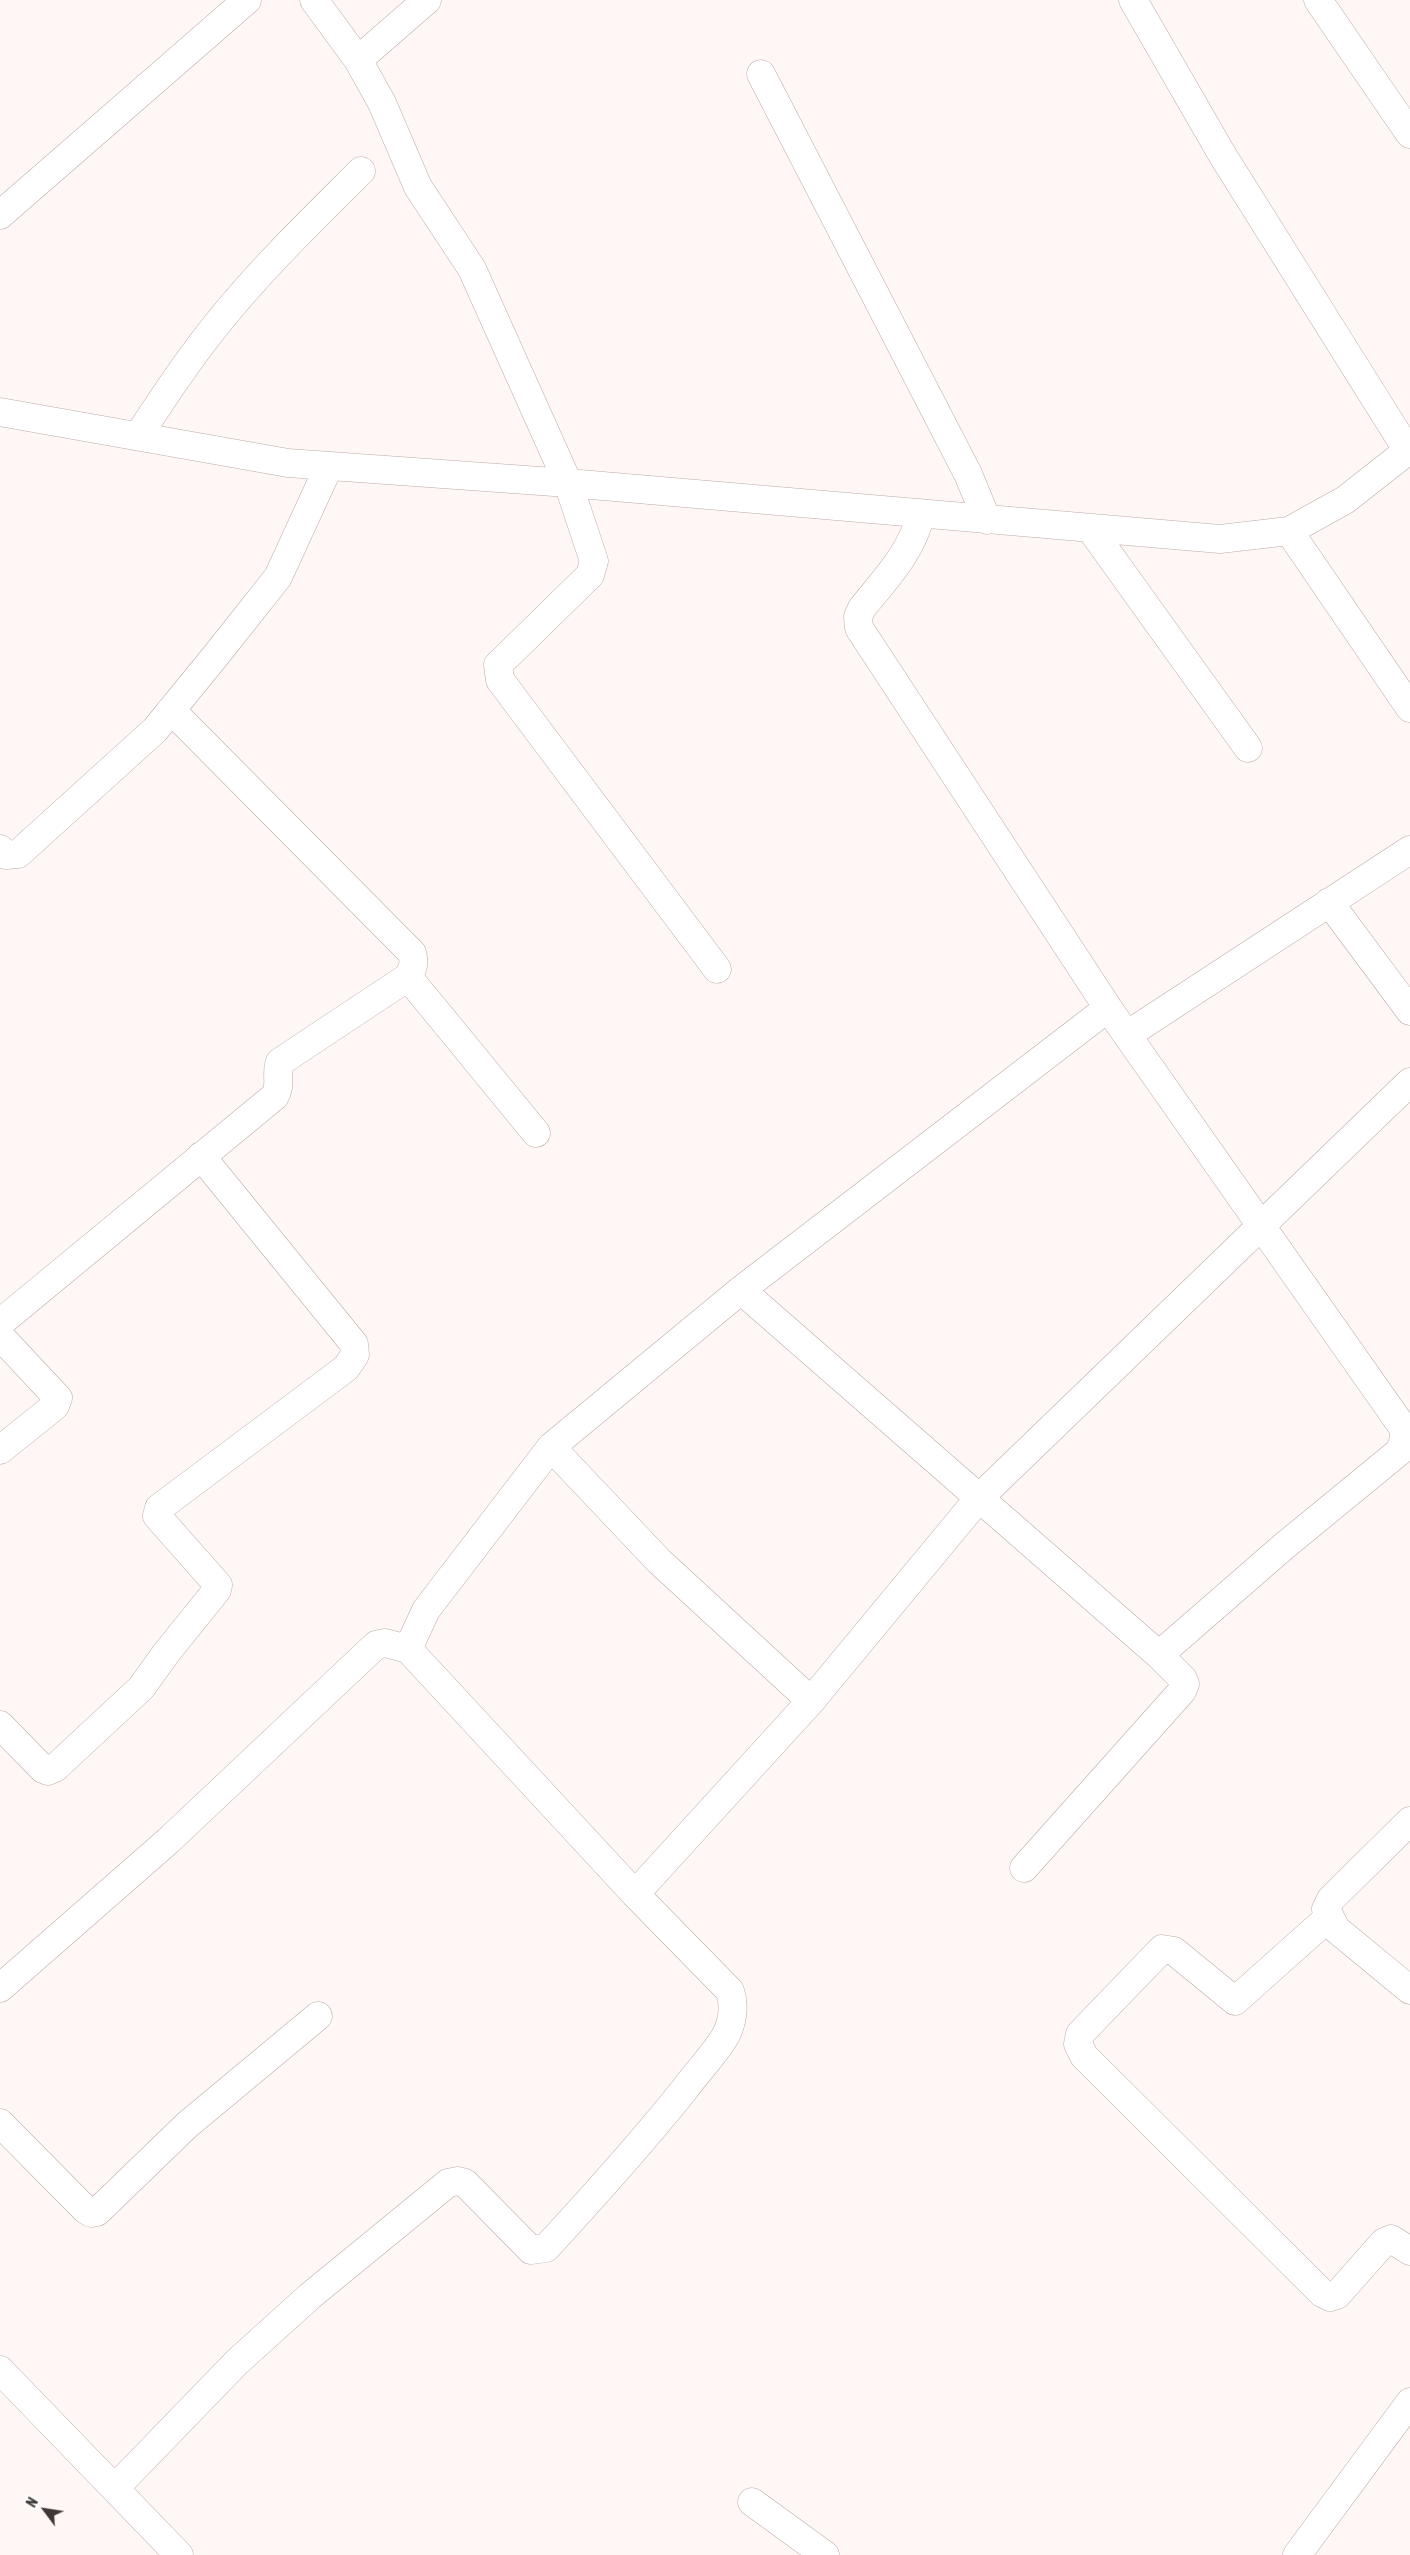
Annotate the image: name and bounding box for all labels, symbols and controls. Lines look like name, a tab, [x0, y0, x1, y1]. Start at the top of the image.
north arrow	[20, 2485, 70, 2535]
text: N	[23, 2495, 41, 2510]

